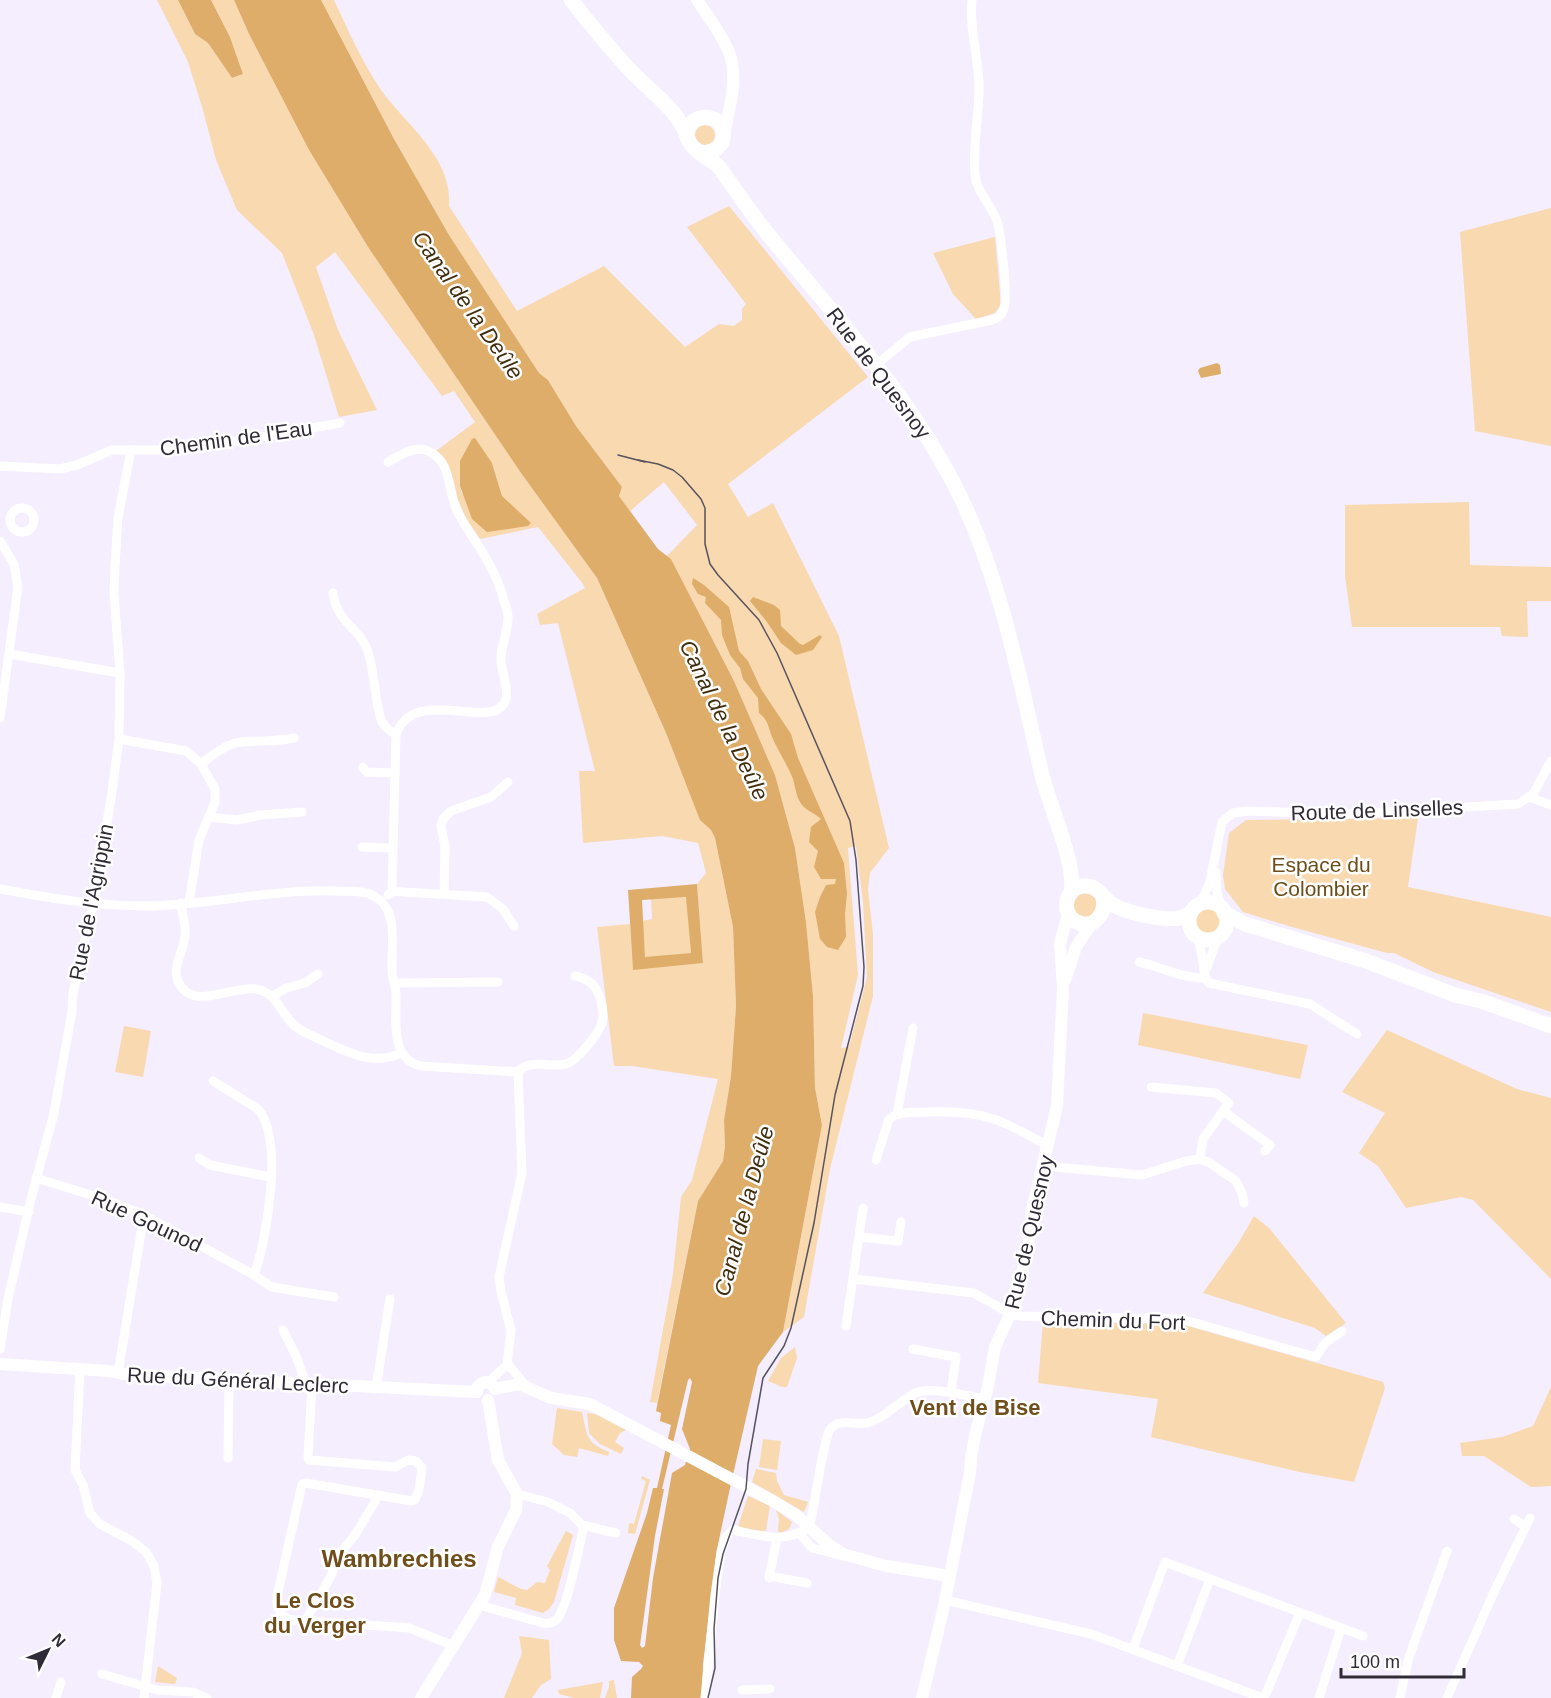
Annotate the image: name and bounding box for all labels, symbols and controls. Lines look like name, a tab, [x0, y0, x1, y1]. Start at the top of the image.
water label: Canal de la Deûle	[408, 226, 528, 384]
street label: Rue de Quesnoy	[822, 303, 936, 443]
street label: Chemin de l'Eau	[158, 416, 314, 460]
water label: Canal de la Deûle	[674, 636, 774, 804]
street label: Route de Linselles	[1290, 795, 1464, 825]
street label: Rue de l'Agrippin	[65, 822, 117, 982]
park label: Espace du Colombier	[1271, 853, 1371, 900]
water label: Canal de la Deûle	[709, 1123, 779, 1299]
street label: Rue de Quesnoy	[1000, 1152, 1058, 1311]
street label: Rue Gounod	[88, 1185, 206, 1257]
street label: Chemin du Fort	[1040, 1306, 1186, 1334]
street label: Rue du Général Leclerc	[127, 1363, 349, 1397]
district label: Vent de Bise	[910, 1395, 1040, 1420]
district label: Wambrechies	[321, 1545, 477, 1572]
district label: Le Clos du Verger	[264, 1588, 366, 1638]
north arrow	[18, 1620, 78, 1680]
text: N	[48, 1630, 69, 1650]
scale bar	[1341, 1641, 1464, 1679]
text: 100 m	[1350, 1652, 1400, 1672]

